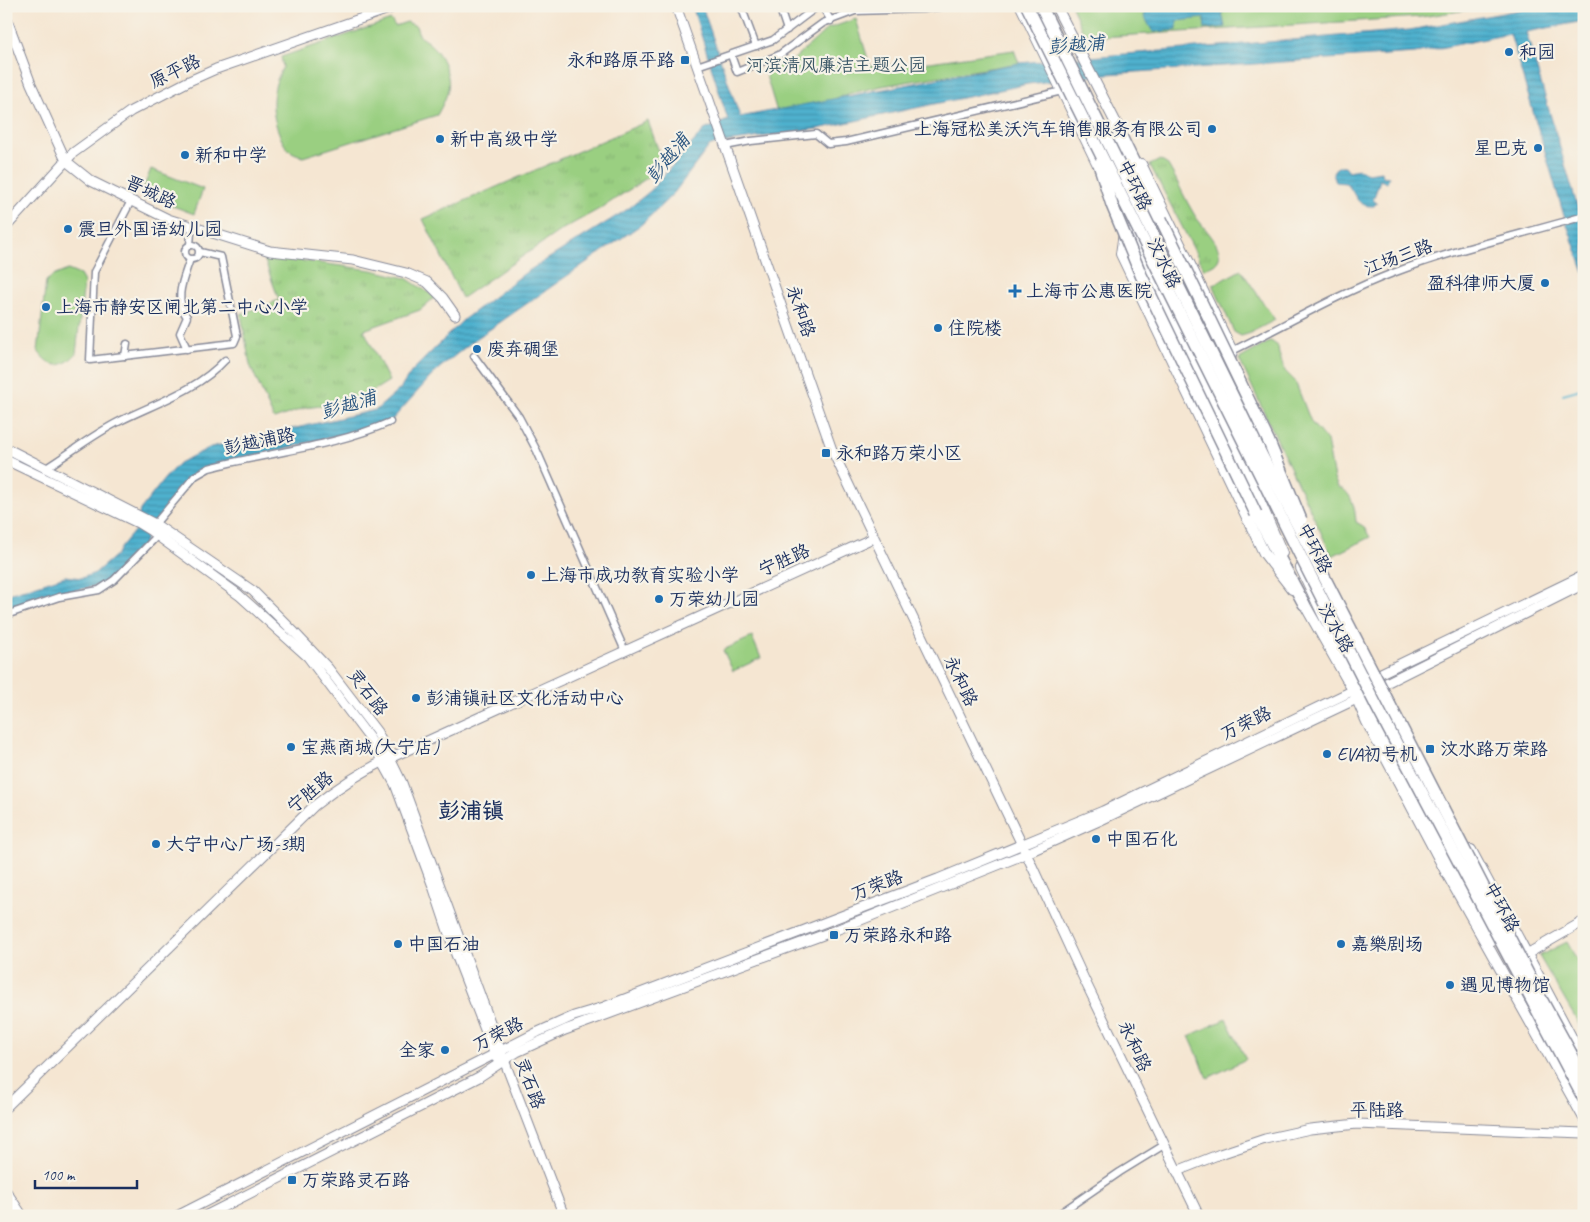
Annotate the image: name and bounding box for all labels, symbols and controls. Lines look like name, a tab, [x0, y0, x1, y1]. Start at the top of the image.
water label: 彭越浦	[1047, 30, 1108, 59]
place label: 和园	[1519, 41, 1555, 63]
marker: 和园	[1503, 46, 1515, 58]
street label: 原平路	[146, 49, 204, 93]
place label: 永和路原平路	[567, 49, 675, 71]
marker: 永和路原平路	[679, 54, 691, 66]
park label: 河滨清风廉洁主题公园	[746, 54, 926, 76]
place label: 上海冠松美沃汽车销售服务有限公司	[914, 118, 1202, 140]
marker: 上海冠松美沃汽车销售服务有限公司	[1206, 123, 1218, 135]
water label: 彭越浦	[641, 127, 696, 188]
place label: 新中高级中学	[450, 128, 558, 150]
marker: 新中高级中学	[434, 133, 446, 145]
place label: 星巴克	[1474, 137, 1528, 159]
marker: 星巴克	[1532, 142, 1544, 154]
place label: 新和中学	[195, 144, 267, 166]
marker: 新和中学	[179, 149, 191, 161]
street label: 中环路	[1113, 156, 1157, 214]
street label: 晋城路	[122, 171, 180, 213]
place label: 震旦外国语幼儿园	[78, 218, 222, 240]
marker: 震旦外国语幼儿园	[62, 223, 74, 235]
street label: 汶水路	[1142, 234, 1186, 292]
street label: 江场三路	[1360, 234, 1436, 280]
place label: 盈科律师大厦	[1427, 272, 1535, 294]
marker: 盈科律师大厦	[1539, 277, 1551, 289]
place label: 上海市公惠医院	[1026, 280, 1152, 302]
street label: 永和路	[782, 282, 820, 340]
marker: 上海市公惠医院	[1008, 284, 1022, 298]
place label: 上海市静安区闸北第二中心小学	[56, 296, 308, 318]
marker: 上海市静安区闸北第二中心小学	[40, 301, 52, 313]
place label: 住院楼	[948, 317, 1002, 339]
marker: 住院楼	[932, 322, 944, 334]
place label: 废弃碉堡	[487, 338, 559, 360]
marker: 废弃碉堡	[471, 343, 483, 355]
water label: 彭越浦	[318, 385, 381, 425]
street label: 彭越浦路	[221, 423, 297, 459]
place label: 永和路万荣小区	[836, 442, 962, 464]
marker: 永和路万荣小区	[820, 447, 832, 459]
street label: 中环路	[1293, 519, 1337, 577]
street label: 宁胜路	[755, 539, 813, 581]
place label: 上海市成功教育实验小学	[541, 564, 739, 586]
marker: 上海市成功教育实验小学	[525, 569, 537, 581]
place label: 万荣幼儿园	[669, 588, 759, 610]
marker: 万荣幼儿园	[653, 593, 665, 605]
street label: 汶水路	[1313, 599, 1359, 657]
street label: 永和路	[939, 652, 983, 710]
street label: 灵石路	[343, 664, 393, 720]
place label: 彭浦镇社区文化活动中心	[426, 687, 624, 709]
marker: 彭浦镇社区文化活动中心	[410, 692, 422, 704]
street label: 万荣路	[1217, 701, 1275, 745]
place label: 宝燕商城(大宁店)	[301, 736, 440, 758]
place label: 汶水路万荣路	[1440, 738, 1548, 760]
marker: 宝燕商城(大宁店)	[285, 741, 297, 753]
place label: EVA初号机	[1337, 743, 1417, 765]
marker: 汶水路万荣路	[1424, 743, 1436, 755]
marker: EVA初号机	[1321, 748, 1333, 760]
street label: 宁胜路	[282, 766, 338, 818]
district label: 彭浦镇	[438, 797, 504, 825]
place label: 中国石化	[1106, 828, 1178, 850]
place label: 大宁中心广场-3期	[166, 833, 306, 855]
marker: 中国石化	[1090, 833, 1102, 845]
marker: 大宁中心广场-3期	[150, 838, 162, 850]
street label: 万荣路	[848, 865, 906, 905]
street label: 中环路	[1480, 878, 1524, 936]
place label: 万荣路永和路	[844, 924, 952, 946]
marker: 万荣路永和路	[828, 929, 840, 941]
place label: 中国石油	[408, 933, 480, 955]
place label: 嘉樂剧场	[1351, 933, 1423, 955]
marker: 中国石油	[392, 938, 404, 950]
marker: 嘉樂剧场	[1335, 938, 1347, 950]
place label: 遇见博物馆	[1460, 974, 1550, 996]
marker: 遇见博物馆	[1444, 979, 1456, 991]
street label: 万荣路	[469, 1012, 527, 1056]
street label: 永和路	[1114, 1017, 1156, 1075]
place label: 全家	[399, 1039, 435, 1061]
marker: 全家	[439, 1044, 451, 1056]
street label: 灵石路	[510, 1054, 550, 1112]
street label: 平陆路	[1350, 1099, 1404, 1121]
scale bar	[35, 1157, 138, 1189]
text: 100 m	[42, 1166, 76, 1185]
place label: 万荣路灵石路	[302, 1169, 410, 1191]
marker: 万荣路灵石路	[286, 1174, 298, 1186]

